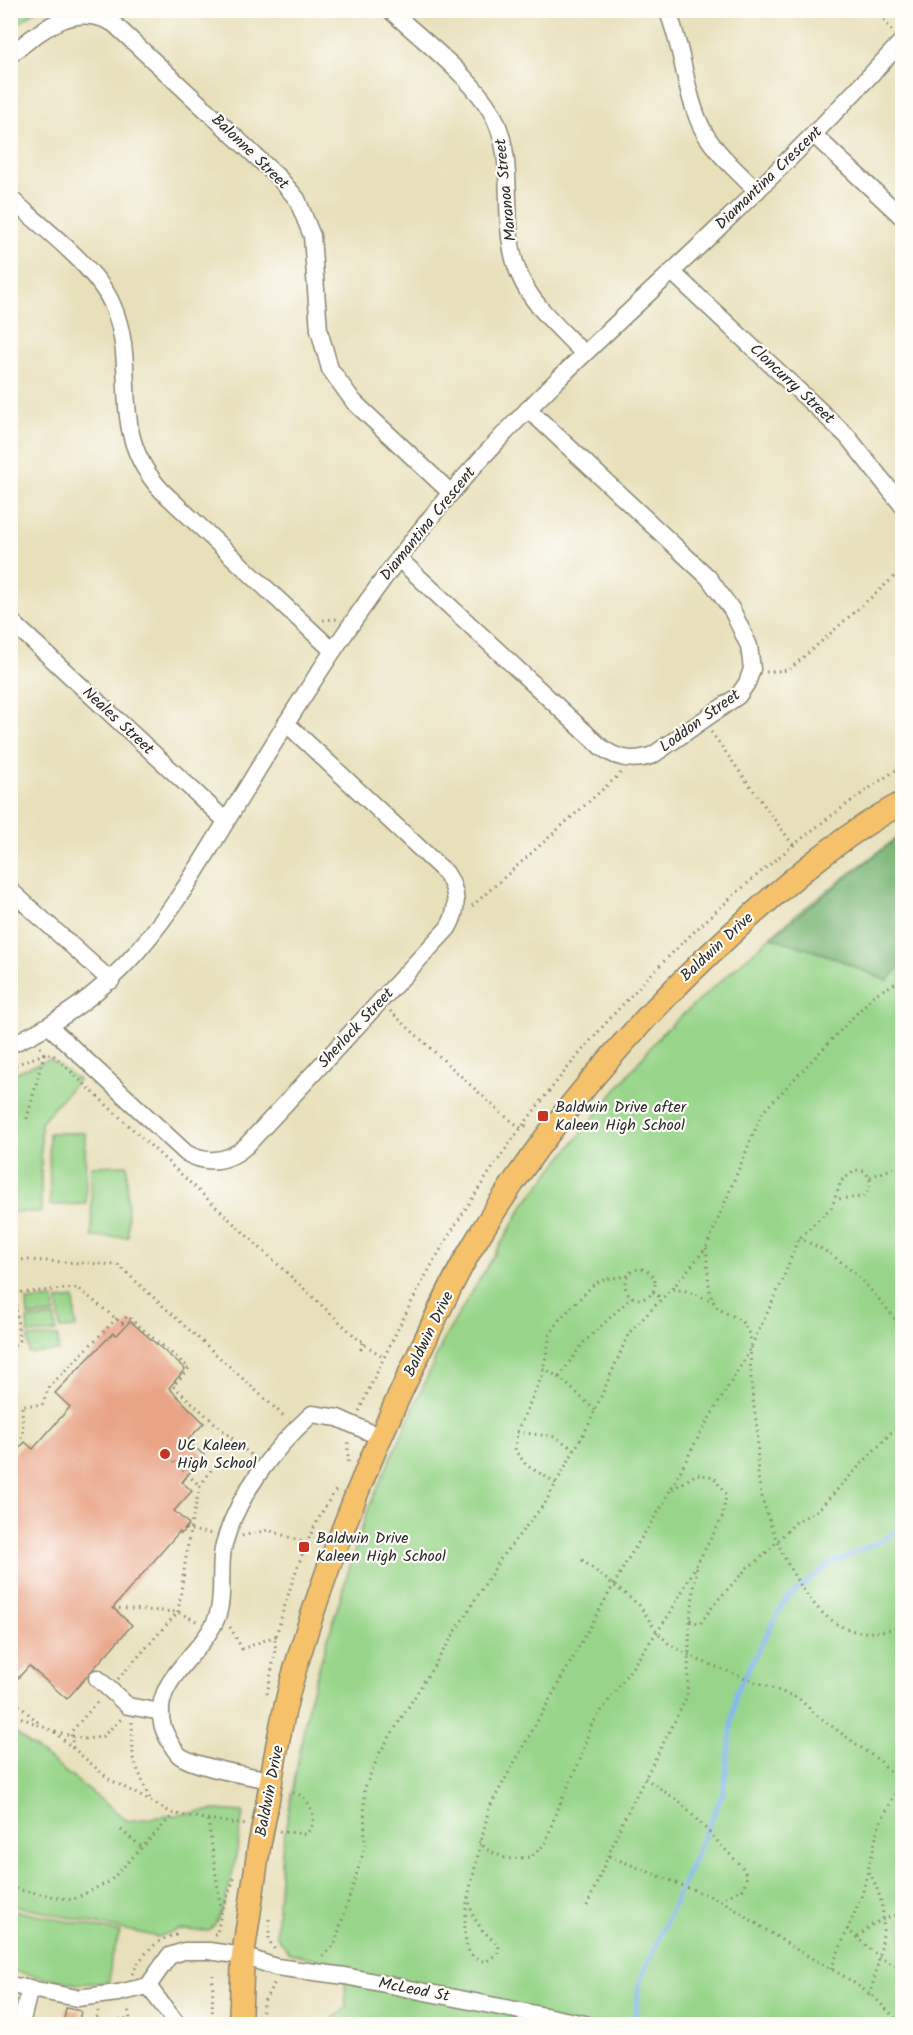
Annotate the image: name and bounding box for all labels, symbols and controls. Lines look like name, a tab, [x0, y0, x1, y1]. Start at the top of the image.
street label: Balonne Street	[205, 108, 295, 196]
street label: Diamantina Crescent	[710, 120, 829, 236]
street label: Maranoa Street	[488, 137, 524, 243]
street label: Cloncurry Street	[744, 338, 841, 431]
street label: Diamantina Crescent	[374, 461, 483, 587]
street label: Neales Street	[76, 681, 160, 762]
street label: Loddon Street	[654, 683, 746, 759]
street label: Baldwin Drive	[675, 906, 759, 988]
street label: Sherlock Street	[312, 981, 401, 1074]
place label: Baldwin Drive after Kaleen High School	[555, 1095, 688, 1138]
marker: Baldwin Drive after Kaleen High School	[536, 1109, 550, 1123]
street label: Baldwin Drive	[397, 1287, 461, 1381]
place label: UC Kaleen High School	[177, 1433, 257, 1476]
marker: UC Kaleen High School	[158, 1447, 172, 1461]
place label: Baldwin Drive Kaleen High School	[316, 1526, 446, 1569]
marker: Baldwin Drive Kaleen High School	[297, 1540, 311, 1554]
street label: Baldwin Drive	[249, 1743, 291, 1839]
street label: McLeod St	[376, 1971, 453, 2009]

